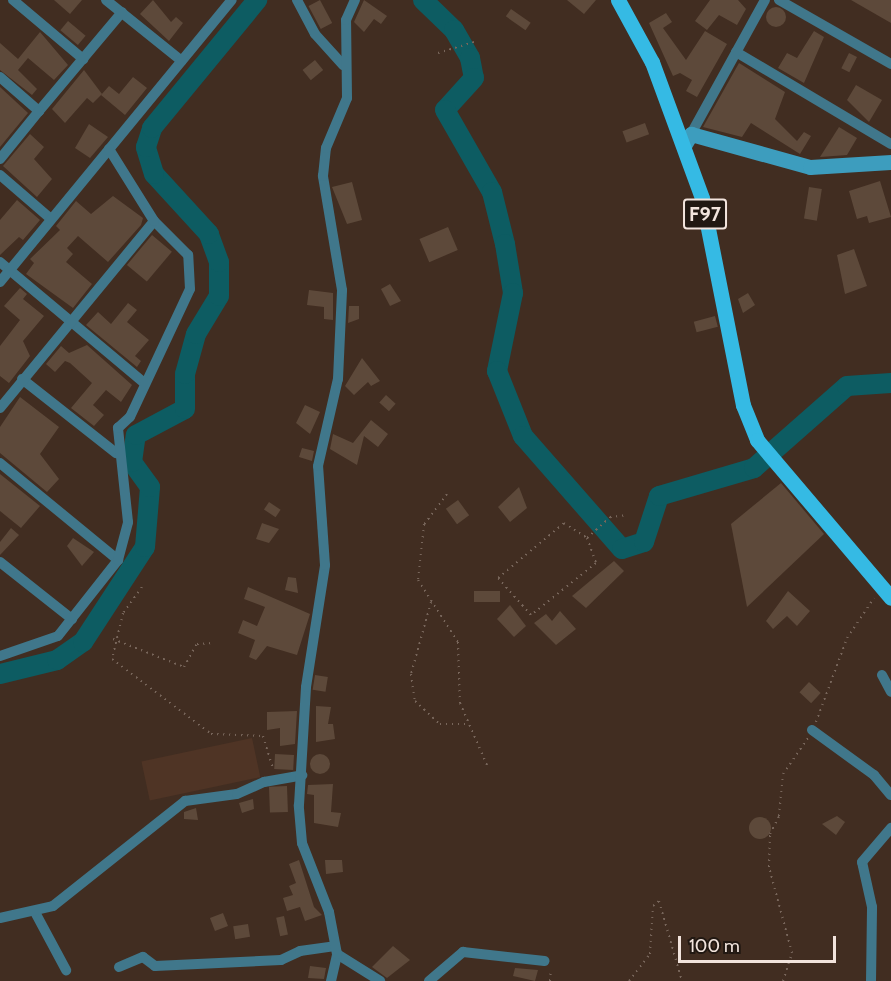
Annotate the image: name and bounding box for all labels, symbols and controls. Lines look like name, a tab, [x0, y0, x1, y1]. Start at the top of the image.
road number: F97	[682, 197, 728, 231]
scale bar	[681, 924, 838, 962]
text: 100 m	[689, 935, 740, 957]

